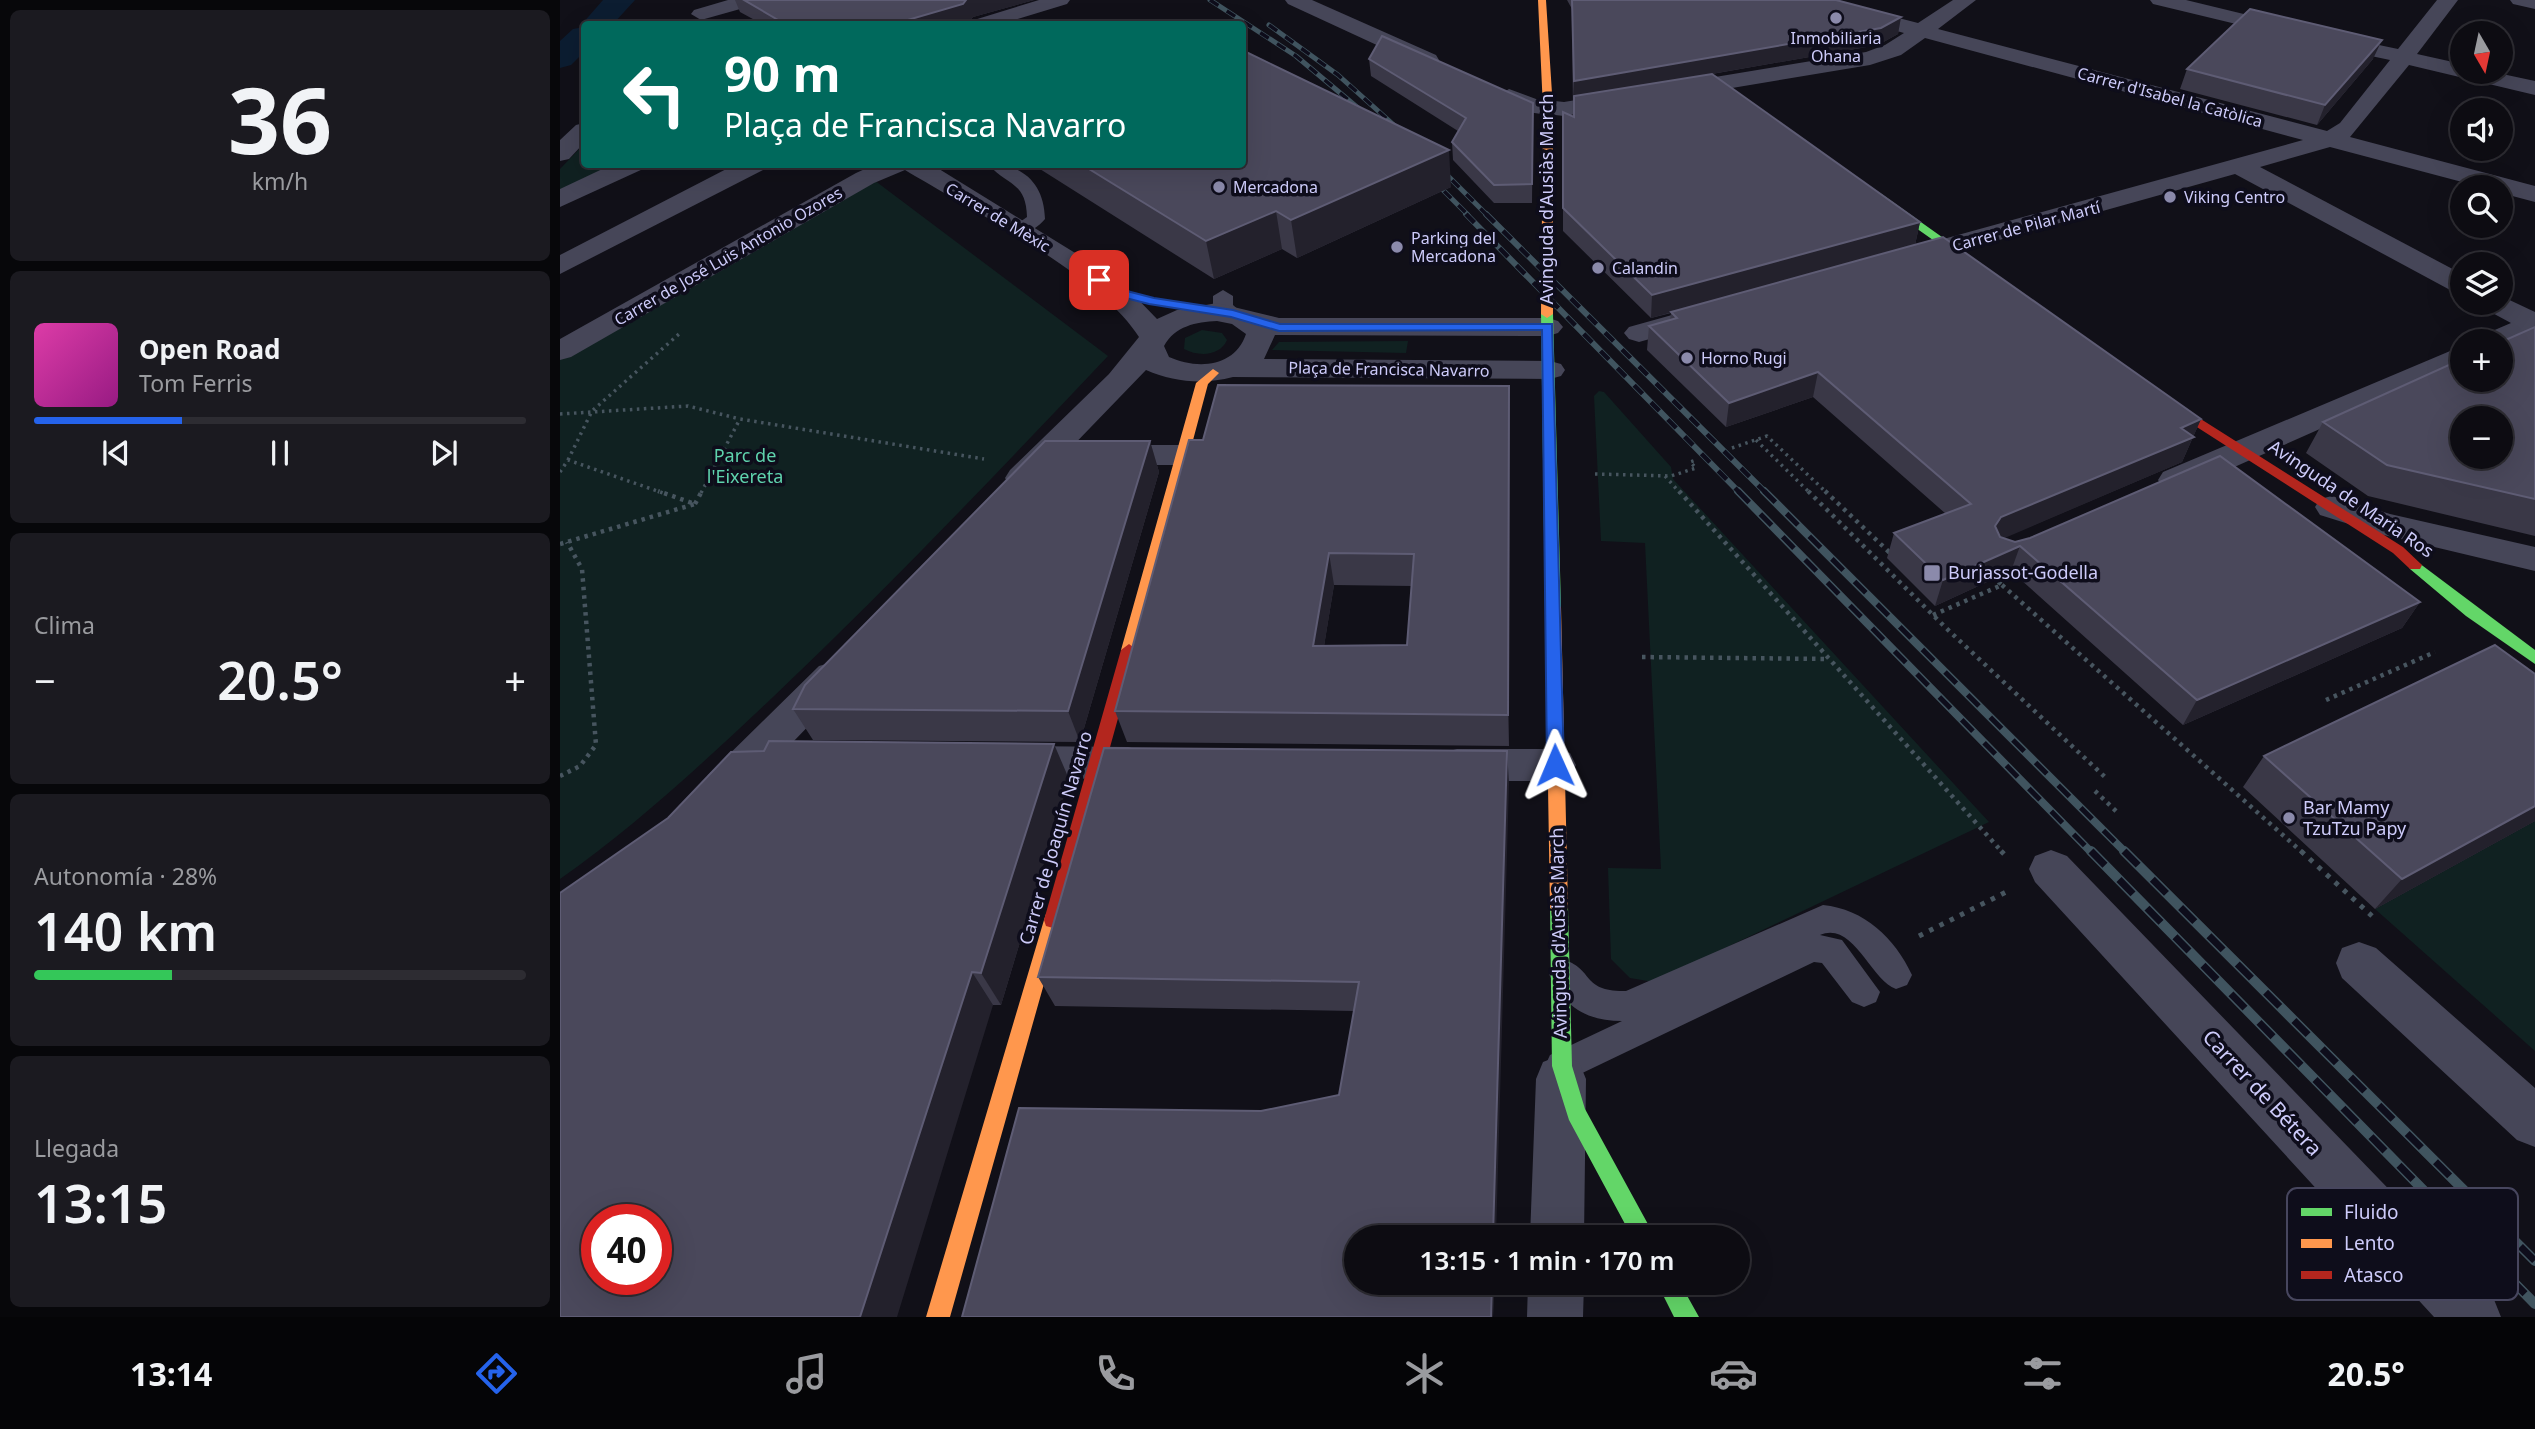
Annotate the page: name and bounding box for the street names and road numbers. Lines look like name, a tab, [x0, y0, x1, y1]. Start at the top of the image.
street label: Carrer d'Isabel la Catòlica	[2075, 62, 2265, 132]
street label: Avinguda d'Ausiàs March	[1534, 94, 1558, 304]
street label: Carrer de Mèxic	[942, 177, 1055, 257]
street label: Carrer de José Luis Antonio Ozores	[610, 181, 846, 331]
street label: Carrer de Pilar Martí	[1950, 195, 2103, 256]
street label: Plaça de Francisca Navarro	[1288, 356, 1490, 382]
street label: Avinguda de Maria Ros	[2264, 434, 2439, 562]
street label: Carrer de Joaquín Navarro	[1013, 728, 1097, 947]
street label: Avinguda d'Ausiàs March	[1544, 827, 1572, 1039]
street label: Carrer de Bétera	[2197, 1023, 2329, 1162]

